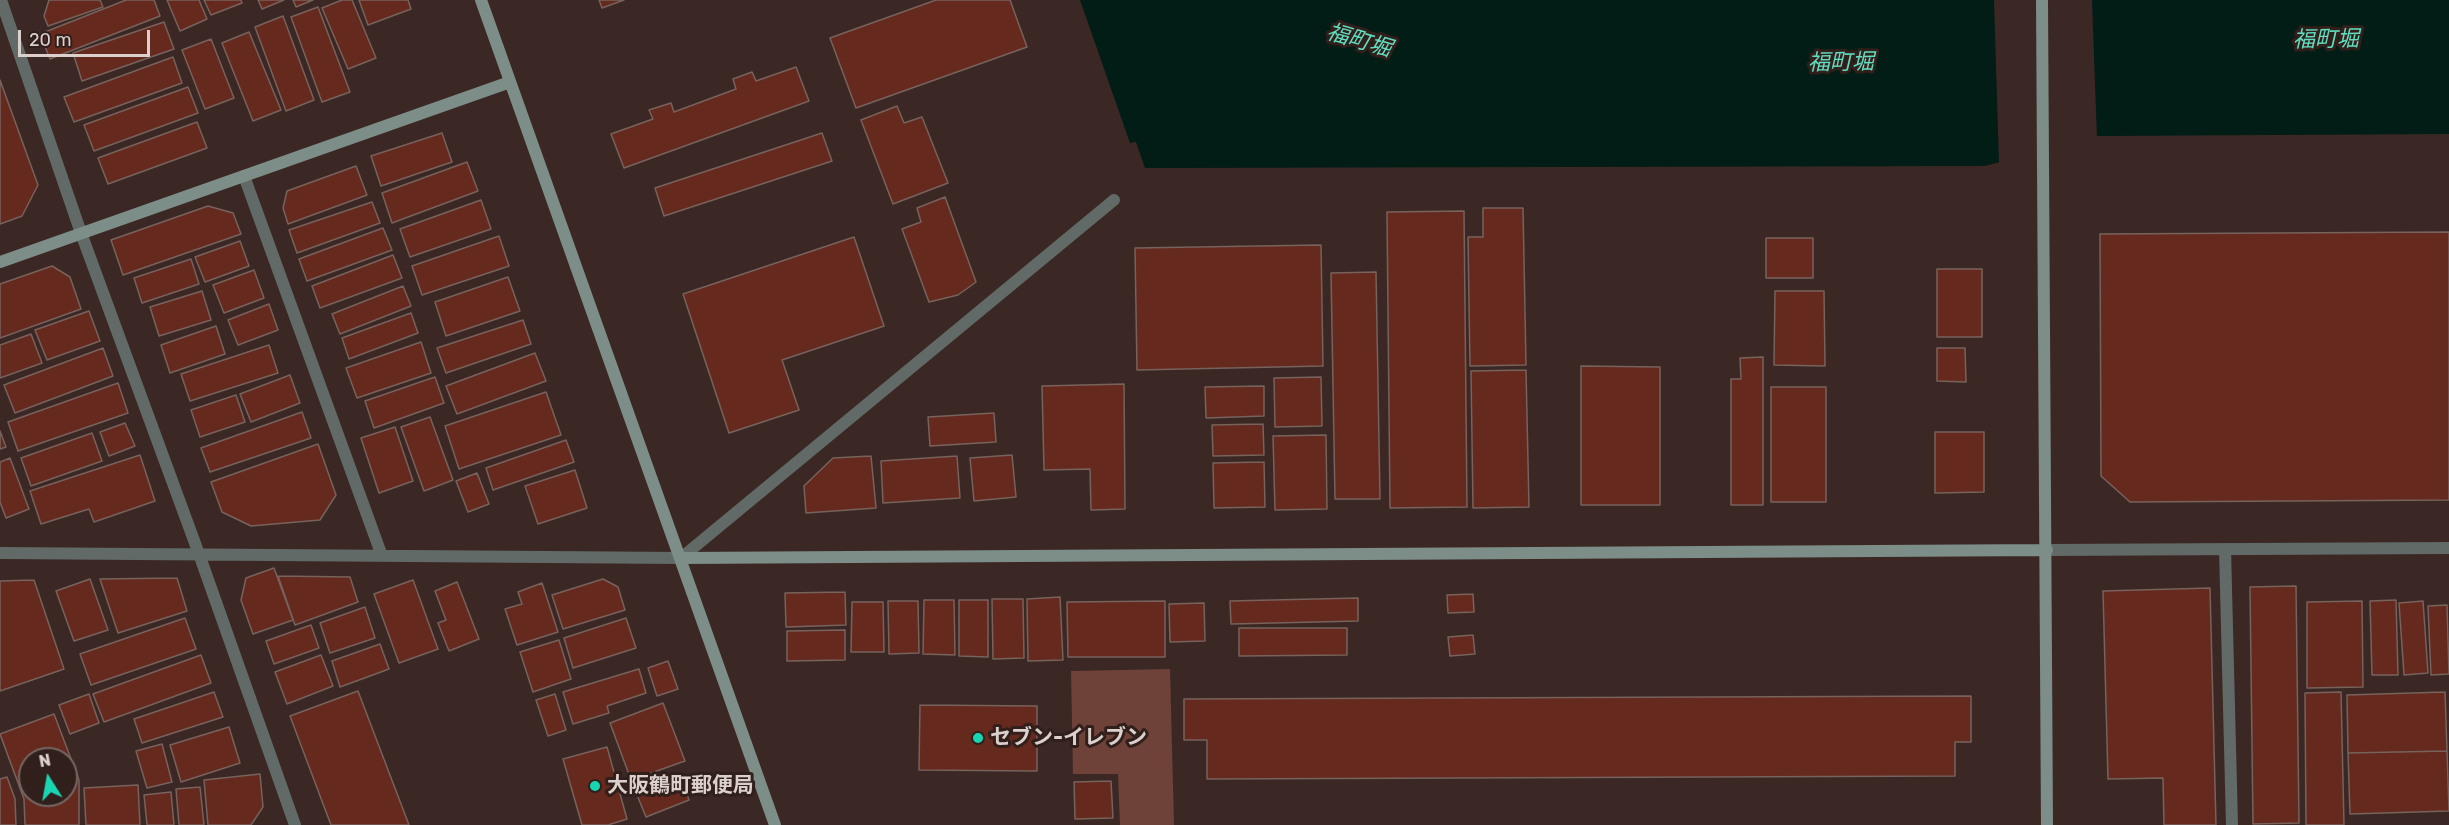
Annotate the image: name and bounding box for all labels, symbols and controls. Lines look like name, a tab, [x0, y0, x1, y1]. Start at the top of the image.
scale bar	[21, 18, 153, 56]
water label: 福町堀	[1324, 19, 1394, 63]
water label: 福町堀	[2293, 26, 2359, 54]
text: 20 m	[29, 29, 71, 51]
water label: 福町堀	[1808, 49, 1874, 77]
place label: セブン-イレブン	[990, 725, 1147, 751]
marker: セブン-イレブン	[971, 731, 985, 745]
north arrow	[18, 747, 78, 807]
text: N	[37, 750, 52, 771]
place label: 大阪鶴町郵便局	[607, 773, 754, 799]
marker: 大阪鶴町郵便局	[588, 779, 602, 793]

